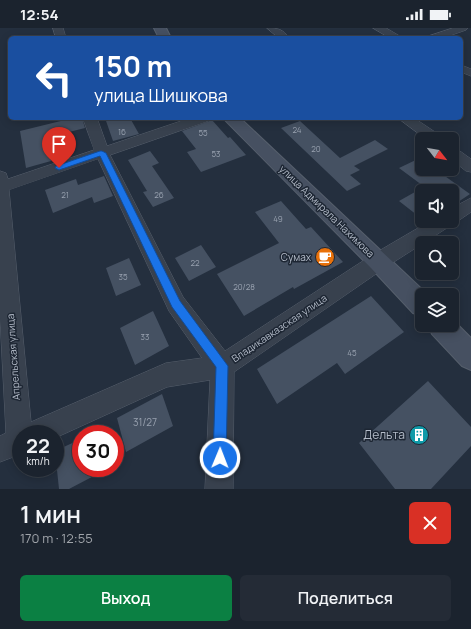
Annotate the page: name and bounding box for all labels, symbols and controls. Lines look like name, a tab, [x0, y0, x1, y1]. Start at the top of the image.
text: 12:54	[20, 4, 59, 25]
text: 150 m	[94, 47, 172, 85]
icon: left	[28, 52, 80, 104]
text: улица Шишкова	[94, 83, 228, 107]
house number: 24	[292, 124, 302, 135]
house number: 16	[118, 126, 126, 137]
pin	[42, 127, 76, 168]
house number: 55	[198, 127, 208, 138]
north arrow	[415, 132, 459, 176]
map controls	[415, 132, 459, 332]
icon: arrive	[48, 133, 70, 155]
house number: 20	[311, 143, 321, 154]
house number: 53	[211, 148, 221, 159]
street label: улица Адмирала Нахимова	[276, 162, 378, 260]
button: sound	[415, 184, 459, 228]
house number: 21	[61, 189, 69, 200]
house number: 26	[154, 189, 164, 200]
house number: 49	[273, 213, 283, 224]
button: search	[415, 236, 459, 280]
cafe icon: Сумах	[314, 246, 336, 268]
place label: Сумах	[281, 250, 312, 264]
house number: 22	[190, 257, 200, 268]
house number: 35	[118, 271, 128, 282]
house number: 20/28	[233, 281, 255, 292]
button: layers	[415, 288, 459, 332]
street label: Владикавказская улица	[228, 291, 330, 365]
street label: Апрельская улица	[3, 313, 23, 401]
house number: 33	[141, 331, 149, 342]
house number: 45	[347, 347, 357, 358]
house number: 31/27	[133, 415, 157, 429]
building icon: Дельта	[408, 424, 430, 446]
speed limit sign: 30	[72, 425, 124, 477]
place label: Дельта	[363, 426, 405, 443]
text: 22	[26, 432, 50, 459]
position arrow	[199, 437, 241, 479]
text: km/h	[26, 454, 50, 468]
text: 1 мин	[20, 497, 81, 530]
button: close	[409, 502, 451, 544]
text: 170 m · 12:55	[20, 529, 93, 547]
button: Выход	[20, 575, 232, 621]
button: Поделиться	[240, 575, 451, 621]

